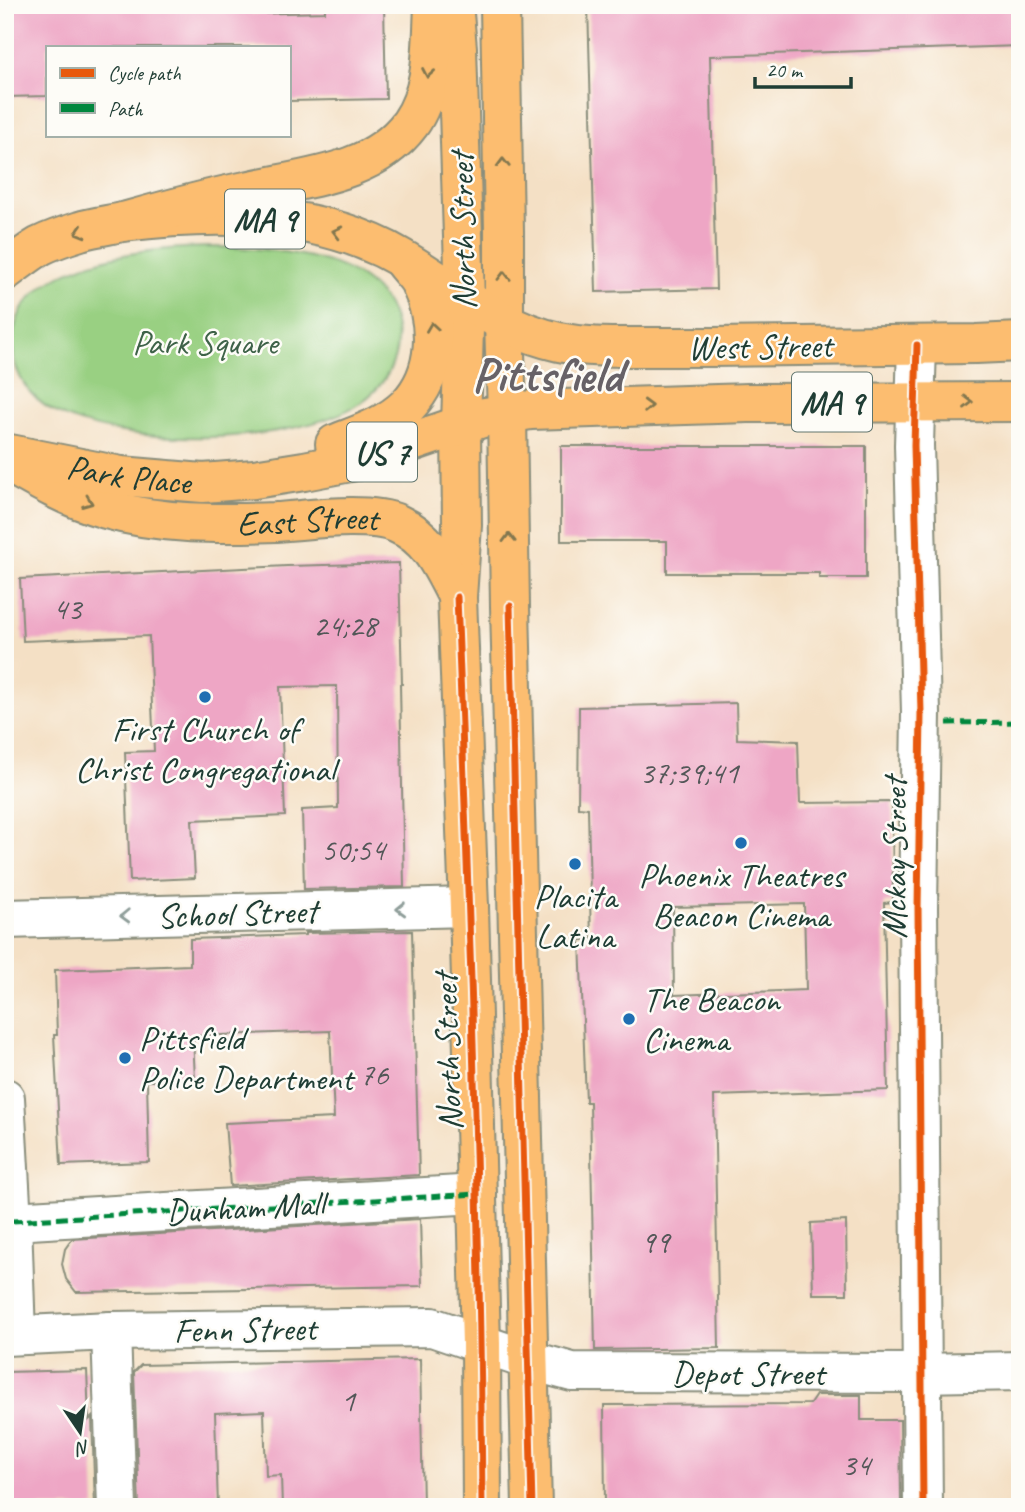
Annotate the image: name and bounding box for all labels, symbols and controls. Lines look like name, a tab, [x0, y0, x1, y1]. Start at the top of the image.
legend	[46, 46, 290, 136]
scale bar	[755, 46, 852, 90]
text: 20 m	[766, 57, 804, 83]
text: Cycle path	[108, 60, 181, 86]
one-way arrow	[421, 67, 436, 79]
text: Path	[108, 96, 144, 122]
street label: North Street	[439, 148, 486, 310]
one-way arrow	[495, 157, 511, 167]
road number: MA 9	[225, 190, 305, 248]
one-way arrow	[75, 223, 87, 238]
one-way arrow	[332, 226, 344, 240]
one-way arrow	[496, 271, 512, 281]
park label: Park Square	[132, 320, 280, 365]
one-way arrow	[425, 321, 440, 333]
street label: West Street	[687, 323, 836, 370]
district label: Pittsfield	[472, 344, 630, 406]
road number: MA 9	[792, 372, 872, 432]
one-way arrow	[963, 394, 973, 410]
one-way arrow	[643, 398, 654, 413]
road number: US 7	[347, 422, 417, 481]
street label: Park Place	[63, 444, 195, 505]
one-way arrow	[81, 494, 93, 508]
street label: East Street	[237, 495, 384, 546]
one-way arrow	[501, 532, 516, 543]
house number: 43	[53, 588, 84, 629]
house number: 24;28	[313, 605, 380, 646]
marker: First Church of Christ Congregational	[197, 689, 213, 705]
place label: First Church of Christ Congregational	[75, 707, 341, 792]
house number: 37;39;41	[639, 752, 740, 793]
street label: Mckay Street	[872, 773, 917, 939]
house number: 50;54	[321, 829, 389, 870]
marker: Phoenix Theatres Beacon Cinema	[733, 835, 749, 851]
place label: Phoenix Theatres Beacon Cinema	[638, 853, 847, 938]
marker: Placita Latina	[567, 856, 583, 872]
place label: Placita Latina	[534, 874, 619, 959]
street label: School Street	[156, 888, 322, 939]
one-way arrow	[395, 901, 406, 916]
one-way arrow	[119, 908, 129, 924]
street label: North Street	[422, 968, 473, 1131]
place label: The Beacon Cinema	[643, 977, 782, 1062]
marker: The Beacon Cinema	[621, 1011, 637, 1027]
place label: Pittsfield Police Department	[139, 1016, 356, 1101]
marker: Pittsfield Police Department	[117, 1050, 133, 1066]
house number: 76	[360, 1054, 390, 1095]
street label: Dunham Mall	[165, 1181, 331, 1234]
house number: 99	[641, 1221, 672, 1262]
street label: Fenn Street	[174, 1306, 320, 1353]
street label: Depot Street	[671, 1351, 828, 1396]
house number: 1	[341, 1380, 357, 1421]
north arrow	[46, 1396, 116, 1466]
text: N	[72, 1435, 92, 1461]
house number: 34	[842, 1444, 874, 1485]

